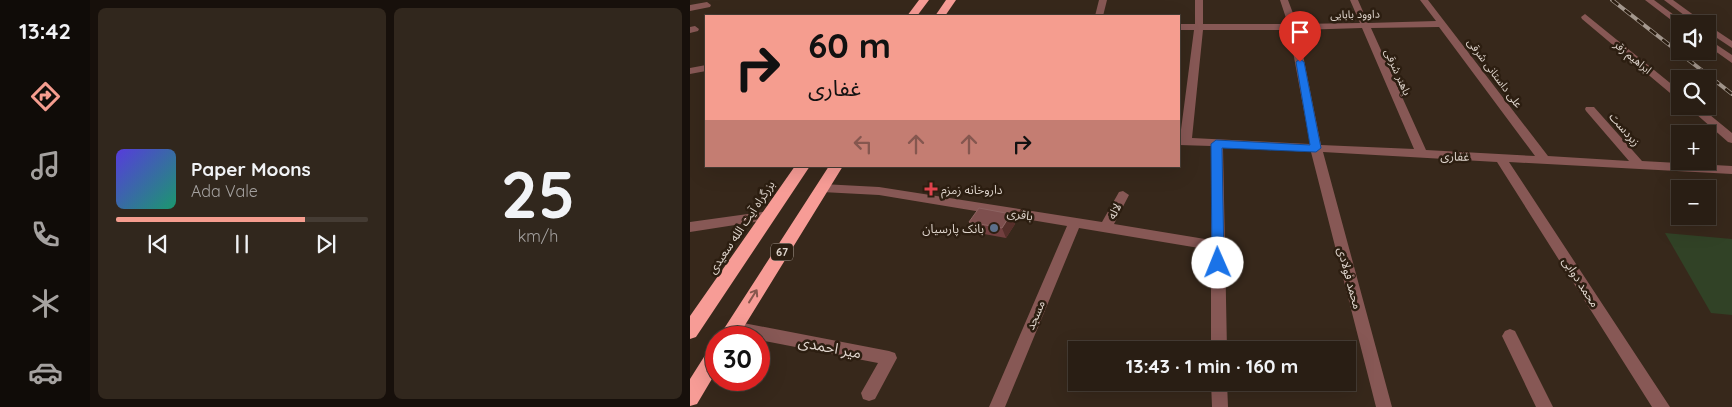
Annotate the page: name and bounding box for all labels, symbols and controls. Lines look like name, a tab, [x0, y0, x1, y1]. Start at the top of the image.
street label: داوود بابایی	[1330, 7, 1380, 21]
pin	[1279, 11, 1321, 62]
map controls	[1671, 15, 1716, 225]
button: sound	[1671, 15, 1716, 60]
text: 13:42	[19, 17, 71, 45]
icon: arrive	[1286, 18, 1314, 46]
text: 60 m	[808, 23, 891, 67]
icon: right	[725, 35, 790, 100]
street label: علی داستانی شرقی	[1464, 35, 1526, 111]
street label: ابراهیم زقر	[1609, 37, 1655, 78]
street label: باهنر شرقی	[1382, 47, 1414, 97]
button: search	[1671, 70, 1716, 115]
text: غفاری	[808, 74, 861, 102]
icon: directions	[28, 79, 63, 114]
street label: زبردست	[1606, 109, 1644, 149]
button: +	[1671, 125, 1716, 170]
icon: left	[849, 130, 877, 158]
icon: ahead	[902, 130, 930, 158]
icon: ahead	[955, 130, 983, 158]
icon: right	[1008, 130, 1036, 158]
icon: music	[28, 148, 63, 183]
street label: غفاری	[1440, 148, 1470, 164]
text: 25	[501, 153, 575, 234]
text: Paper Moons	[191, 157, 311, 181]
street label: بزرگراه آیت الله سعیدی	[704, 177, 778, 277]
button: −	[1671, 180, 1716, 225]
text: Ada Vale	[191, 181, 258, 201]
place label: داروخانه زمزم	[941, 182, 1003, 199]
marker: داروخانه زمزم	[925, 183, 937, 195]
street label: لاله	[1104, 200, 1124, 222]
street label: باقری	[1006, 205, 1034, 223]
icon: phone	[28, 217, 63, 252]
place label: بانک پارسیان	[922, 221, 984, 237]
marker: بانک پارسیان	[988, 222, 1000, 234]
text: km/h	[518, 226, 558, 246]
icon: previous	[144, 230, 172, 258]
icon: pause	[228, 230, 256, 258]
icon: next	[312, 230, 340, 258]
position arrow	[1191, 236, 1243, 288]
road number: 67	[771, 243, 793, 260]
street label: محمد فولادی	[1335, 245, 1365, 311]
street label: محمد دوابی	[1559, 254, 1603, 310]
icon: climate	[28, 286, 63, 321]
one-way arrow	[749, 290, 759, 304]
street label: مسجد	[1022, 298, 1048, 332]
speed limit sign: 30	[705, 326, 770, 391]
street label: میر احمدی	[797, 332, 863, 362]
text: 13:43 · 1 min · 160 m	[1126, 354, 1298, 378]
icon: car	[28, 355, 63, 390]

